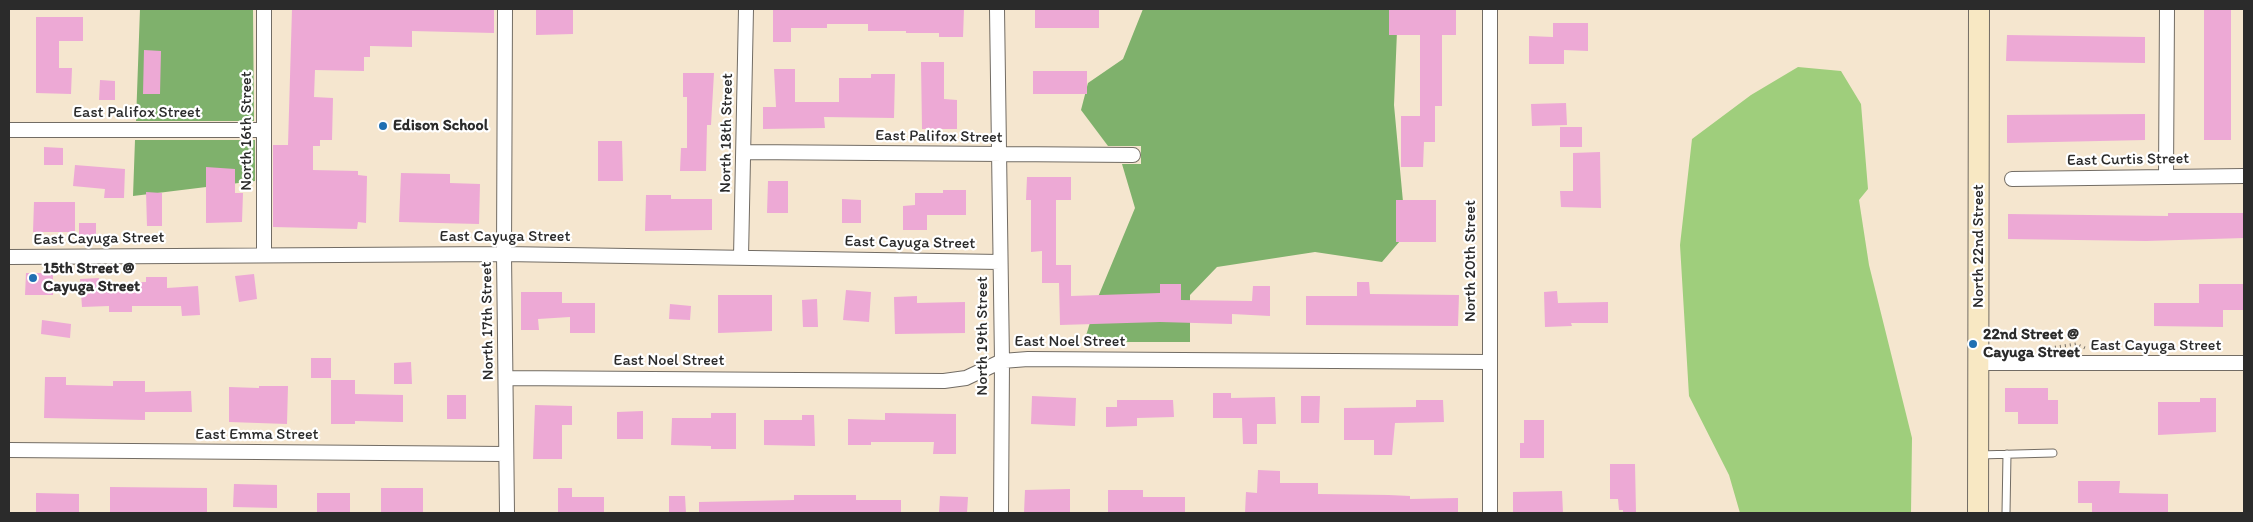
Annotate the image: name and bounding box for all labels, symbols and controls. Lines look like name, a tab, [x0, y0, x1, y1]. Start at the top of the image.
street label: North 16th Street	[237, 71, 257, 191]
street label: North 18th Street	[716, 73, 738, 193]
street label: East Palifox Street	[73, 103, 201, 123]
place label: Edison School	[393, 116, 488, 136]
marker: Edison School	[377, 120, 389, 132]
street label: East Palifox Street	[875, 126, 1003, 148]
street label: East Curtis Street	[2067, 149, 2189, 171]
street label: North 22nd Street	[1969, 184, 1989, 308]
street label: North 20th Street	[1461, 200, 1481, 322]
street label: East Cayuga Street	[440, 227, 570, 247]
street label: East Cayuga Street	[33, 228, 165, 250]
street label: East Cayuga Street	[844, 232, 976, 254]
place label: 15th Street @ Cayuga Street	[43, 259, 140, 297]
street label: North 17th Street	[477, 261, 499, 381]
marker: 15th Street @ Cayuga Street	[27, 272, 39, 284]
street label: North 19th Street	[973, 276, 993, 396]
place label: 22nd Street @ Cayuga Street	[1983, 325, 2080, 363]
street label: East Noel Street	[1015, 332, 1125, 352]
street label: East Cayuga Street	[2091, 336, 2221, 356]
marker: 22nd Street @ Cayuga Street	[1967, 338, 1979, 350]
street label: East Noel Street	[614, 351, 724, 371]
street label: East Emma Street	[195, 425, 319, 445]

